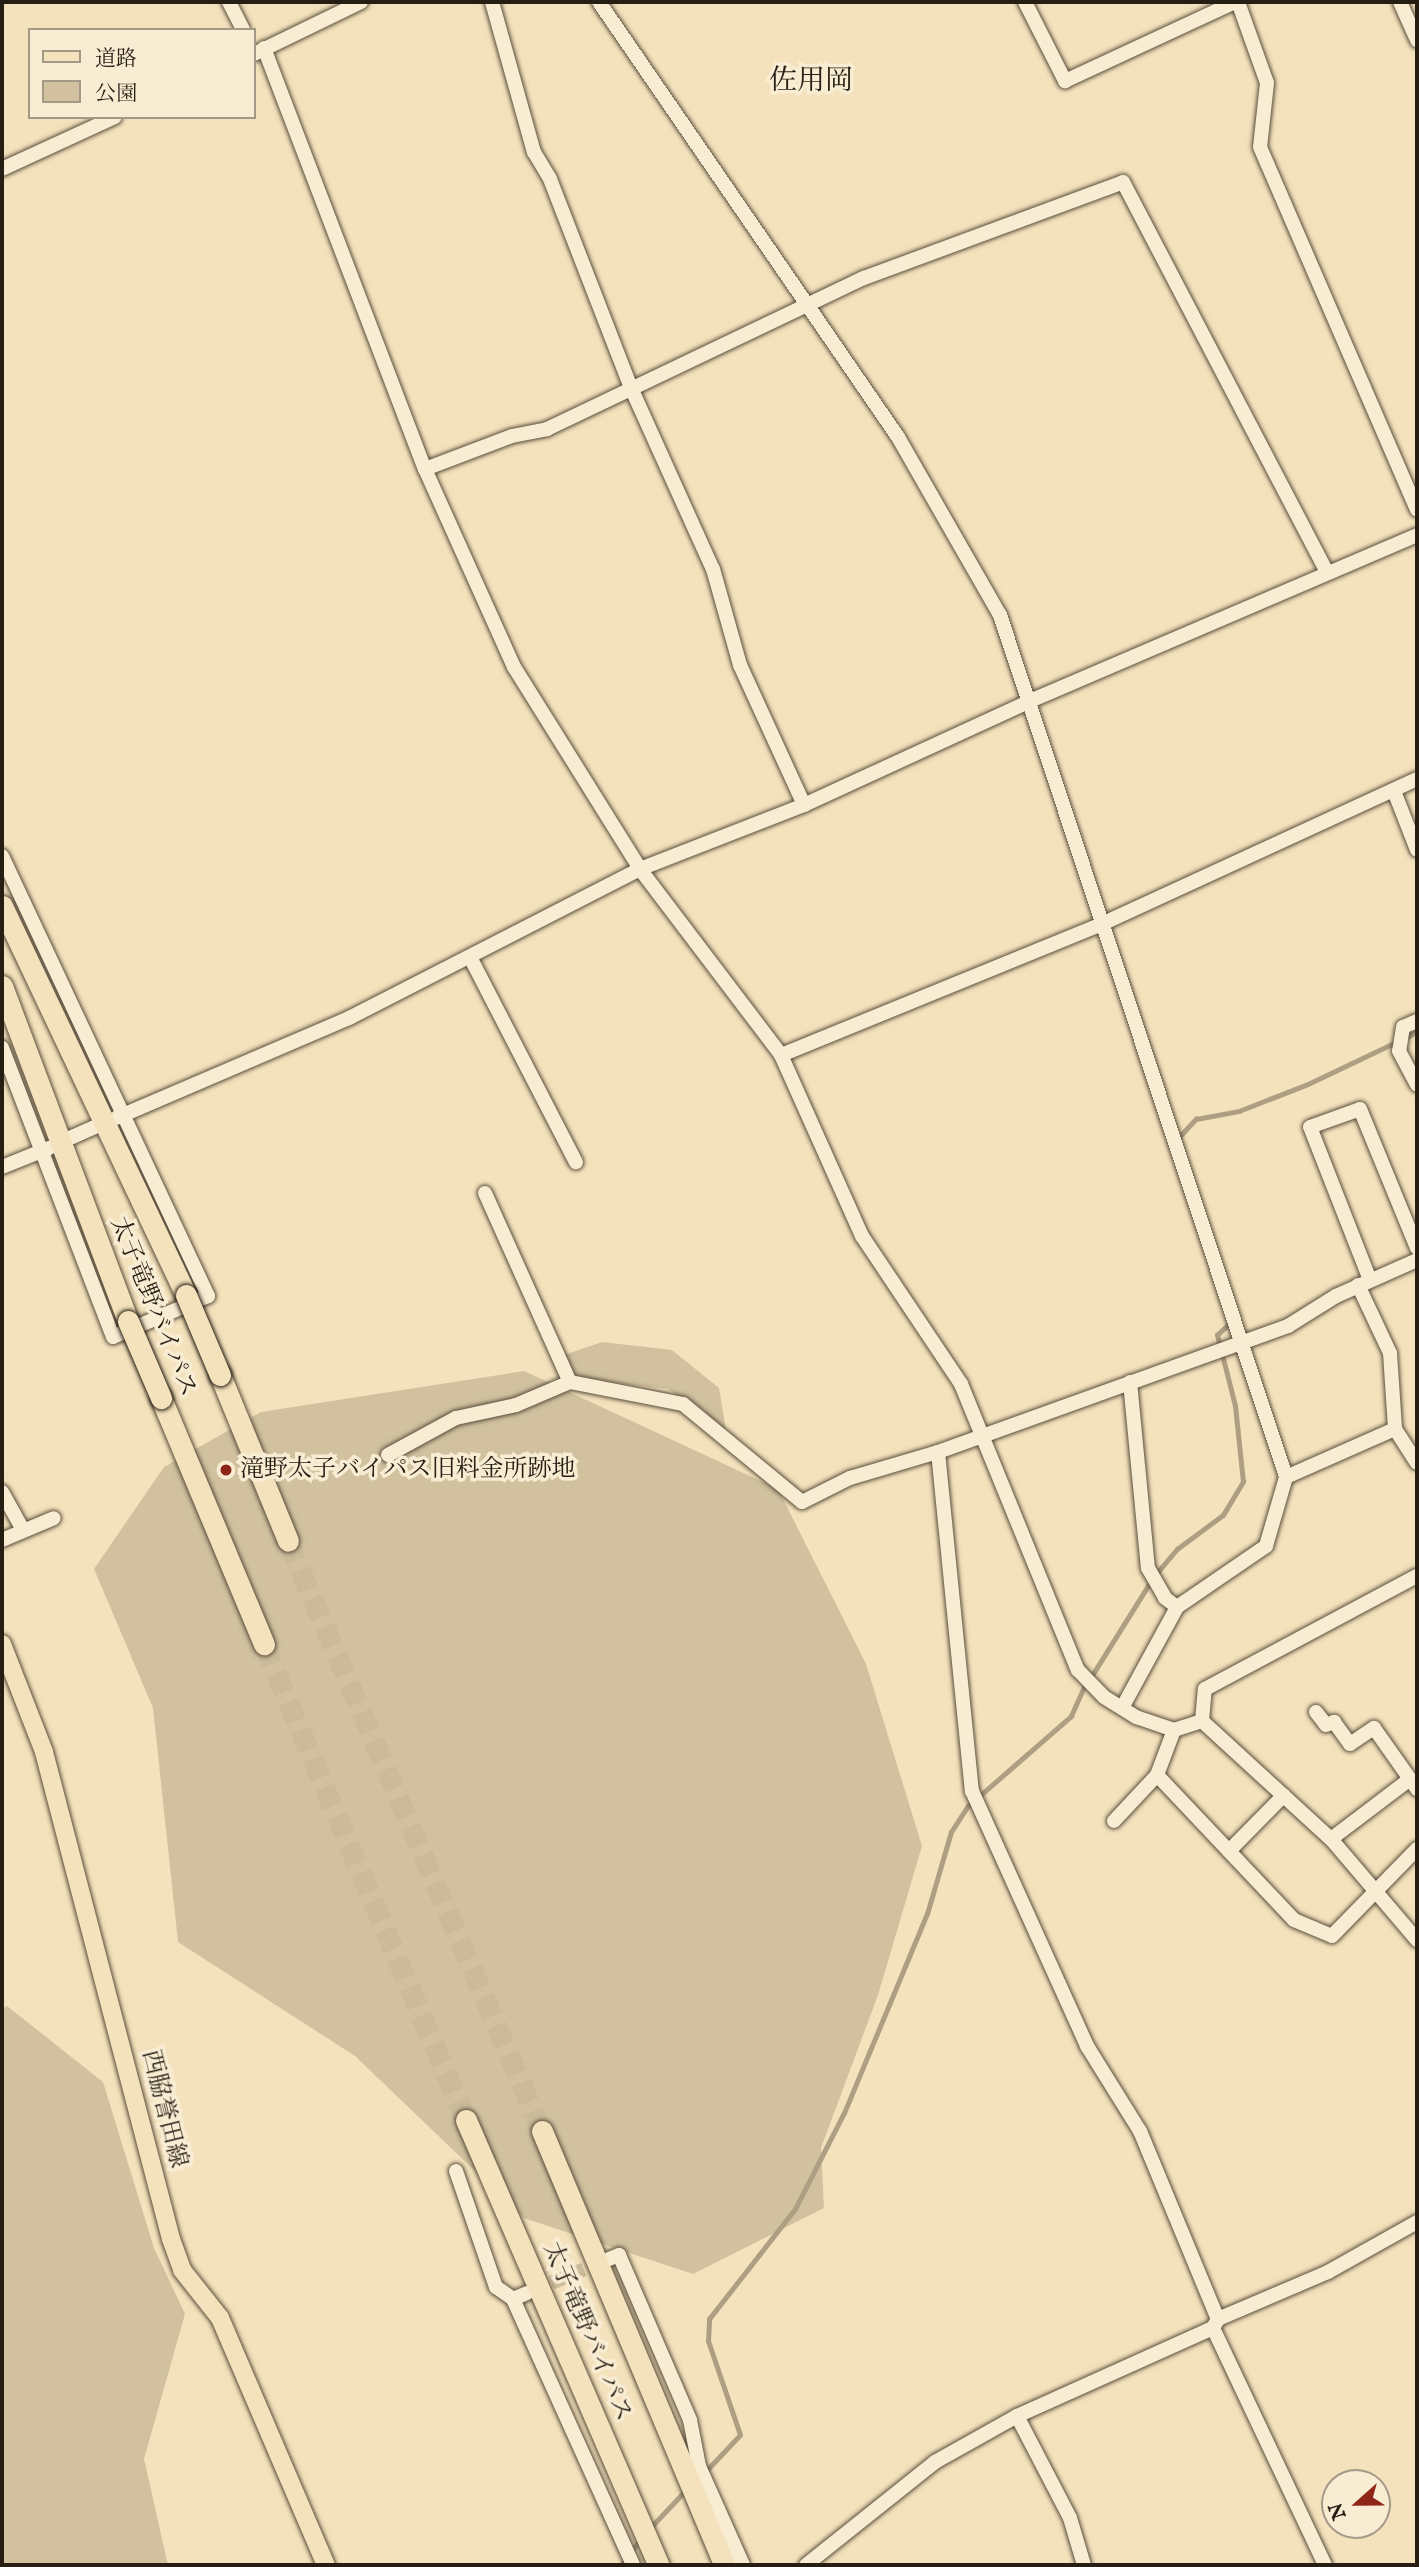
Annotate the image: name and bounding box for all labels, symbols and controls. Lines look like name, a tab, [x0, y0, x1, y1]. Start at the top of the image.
legend	[28, 28, 256, 119]
text: 道路	[95, 46, 137, 73]
district label: 佐用岡	[769, 65, 853, 99]
text: 公園	[95, 81, 137, 108]
street label: 太子竜野バイパス	[104, 1213, 202, 1401]
place label: 滝野太子バイパス旧料金所跡地	[240, 1456, 576, 1484]
marker: 滝野太子バイパス旧料金所跡地	[218, 1462, 234, 1478]
street label: 西脇誉田線	[136, 2047, 192, 2171]
street label: 太子竜野バイパス	[536, 2238, 638, 2426]
north arrow	[1321, 2469, 1391, 2539]
text: N	[1324, 2499, 1352, 2523]

